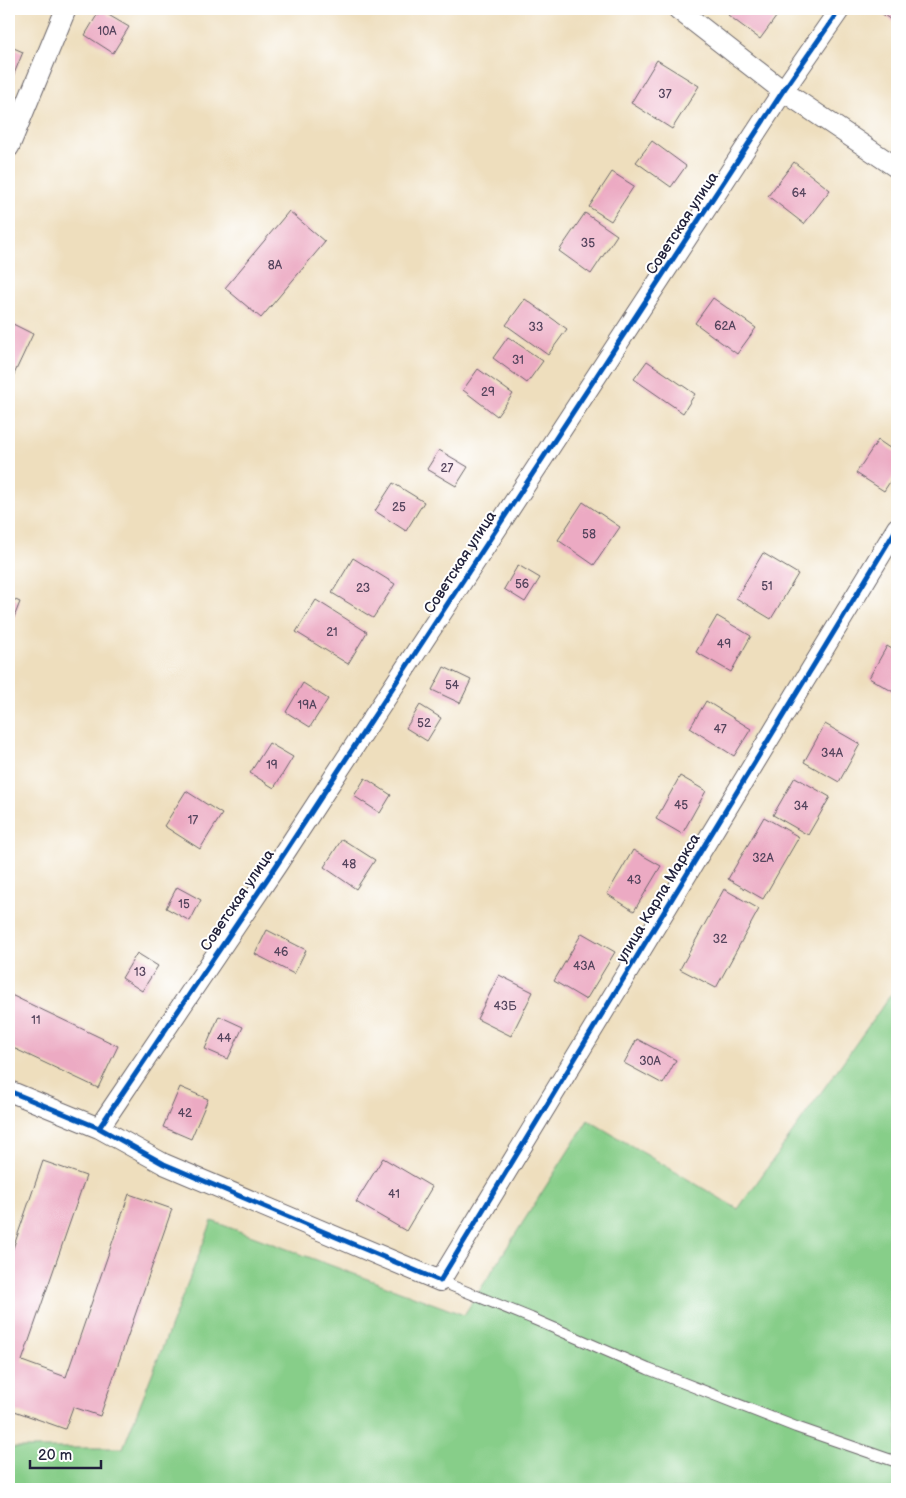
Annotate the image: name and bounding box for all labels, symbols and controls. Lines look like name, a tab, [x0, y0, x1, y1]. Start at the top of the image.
house number: 10А	[98, 24, 117, 39]
house number: 37	[658, 87, 672, 102]
street label: Советская улица	[642, 168, 723, 278]
house number: 64	[792, 186, 807, 201]
house number: 35	[581, 236, 595, 251]
house number: 8А	[268, 258, 283, 273]
house number: 62А	[714, 319, 737, 334]
house number: 33	[529, 320, 543, 335]
house number: 31	[512, 353, 524, 368]
house number: 29	[481, 385, 495, 400]
house number: 27	[441, 461, 454, 476]
house number: 25	[392, 500, 406, 515]
street label: Советская улица	[420, 507, 501, 617]
house number: 58	[582, 527, 596, 542]
house number: 56	[515, 577, 529, 592]
house number: 51	[761, 579, 773, 594]
house number: 23	[356, 581, 370, 596]
house number: 21	[326, 625, 338, 640]
house number: 49	[717, 637, 731, 652]
house number: 54	[445, 678, 460, 693]
house number: 19А	[298, 698, 317, 713]
house number: 52	[417, 716, 431, 731]
house number: 47	[713, 722, 727, 737]
house number: 34А	[821, 746, 844, 761]
house number: 19	[266, 758, 278, 773]
house number: 45	[674, 798, 688, 813]
house number: 34	[794, 799, 809, 814]
house number: 17	[188, 813, 198, 828]
street label: улица Карла Маркса	[612, 830, 705, 966]
street label: Советская улица	[196, 846, 279, 955]
house number: 32А	[752, 851, 775, 866]
house number: 48	[342, 857, 356, 872]
house number: 43	[627, 873, 641, 888]
house number: 15	[178, 897, 190, 912]
house number: 32	[713, 932, 727, 947]
house number: 46	[274, 945, 288, 960]
house number: 43А	[573, 959, 596, 974]
house number: 13	[134, 965, 146, 980]
house number: 43Б	[493, 999, 517, 1014]
house number: 11	[31, 1013, 41, 1028]
house number: 44	[217, 1031, 232, 1046]
house number: 30А	[639, 1054, 662, 1069]
house number: 42	[178, 1106, 192, 1121]
house number: 41	[388, 1187, 400, 1202]
scale bar	[30, 1438, 101, 1470]
text: 20 m	[38, 1446, 72, 1465]

